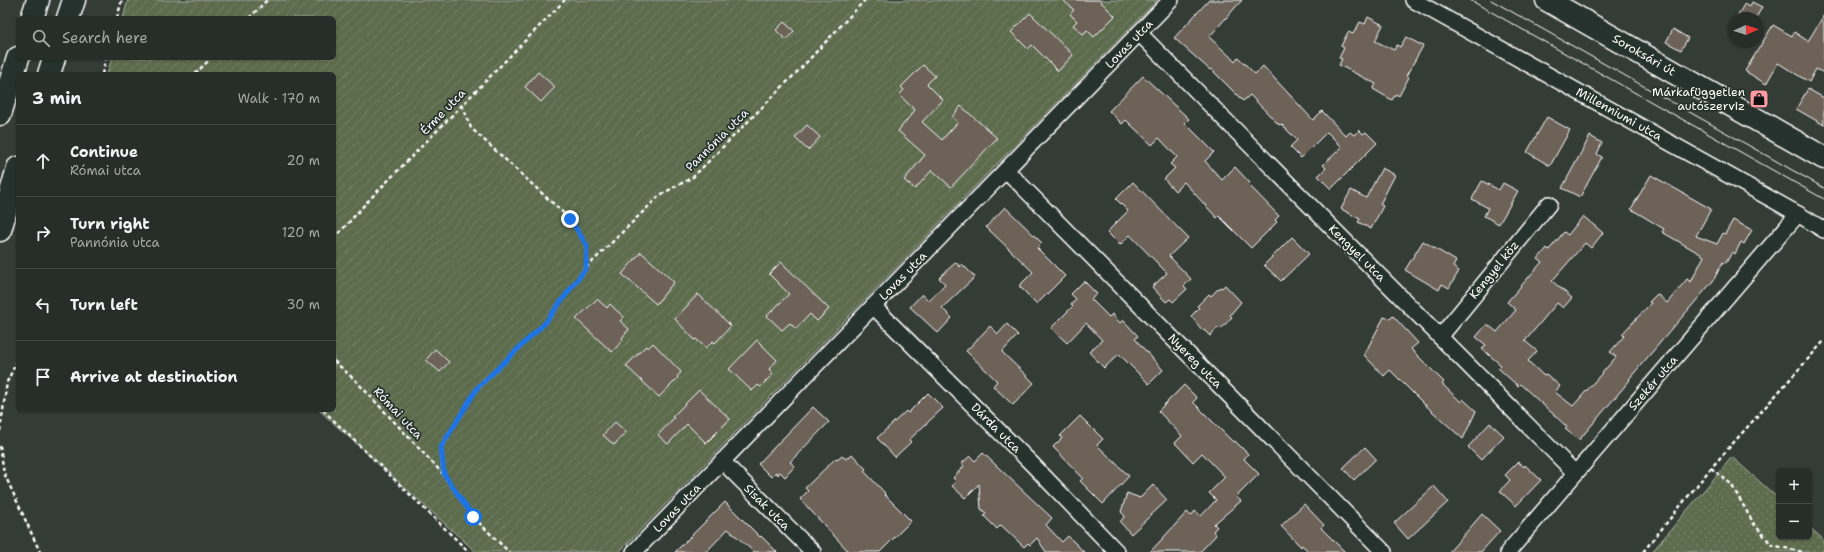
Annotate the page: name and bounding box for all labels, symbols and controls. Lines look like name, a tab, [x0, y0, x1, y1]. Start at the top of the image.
north arrow	[1728, 12, 1764, 48]
search box	[16, 16, 336, 60]
street label: Lovas utca	[1102, 16, 1157, 72]
icon: search	[30, 27, 52, 49]
text: Search here	[62, 28, 148, 48]
street label: Soroksári út	[1609, 30, 1679, 80]
street label: Millenniumi utca	[1573, 84, 1665, 145]
place label: Márkafüggetlen autószerviz	[1652, 84, 1745, 114]
street label: Érme utca	[417, 85, 469, 139]
text: 3 min	[32, 87, 82, 109]
shop icon: Márkafüggetlen autószerviz	[1748, 88, 1770, 110]
text: Walk · 170 m	[238, 90, 320, 107]
street label: Pannónia utca	[682, 105, 752, 175]
text: Continue	[70, 142, 138, 162]
icon: ahead	[32, 150, 54, 172]
text: 20 m	[287, 152, 320, 169]
text: Római utca	[70, 162, 141, 179]
route end	[561, 210, 579, 228]
text: Turn right	[70, 214, 150, 234]
street label: Kengyel utca	[1325, 221, 1389, 285]
icon: right	[32, 222, 54, 244]
text: 120 m	[282, 224, 320, 241]
text: Pannónia utca	[70, 234, 160, 251]
street label: Kengyel köz	[1466, 238, 1522, 302]
street label: Lovas utca	[876, 248, 931, 304]
icon: left	[32, 294, 54, 316]
text: Turn left	[70, 295, 138, 315]
text: 30 m	[286, 296, 320, 313]
street label: Nyereg utca	[1164, 330, 1226, 392]
street label: Szekér utca	[1625, 352, 1682, 414]
icon: arrive	[32, 366, 54, 388]
text: Arrive at destination	[70, 367, 238, 387]
street label: Római utca	[370, 384, 427, 443]
street label: Dárda utca	[968, 400, 1025, 457]
map controls	[1776, 468, 1812, 540]
button: +	[1776, 468, 1812, 504]
street label: Lovas utca	[650, 480, 705, 536]
street label: Sisak utca	[740, 480, 794, 534]
button: −	[1776, 504, 1812, 540]
route start	[464, 508, 482, 526]

